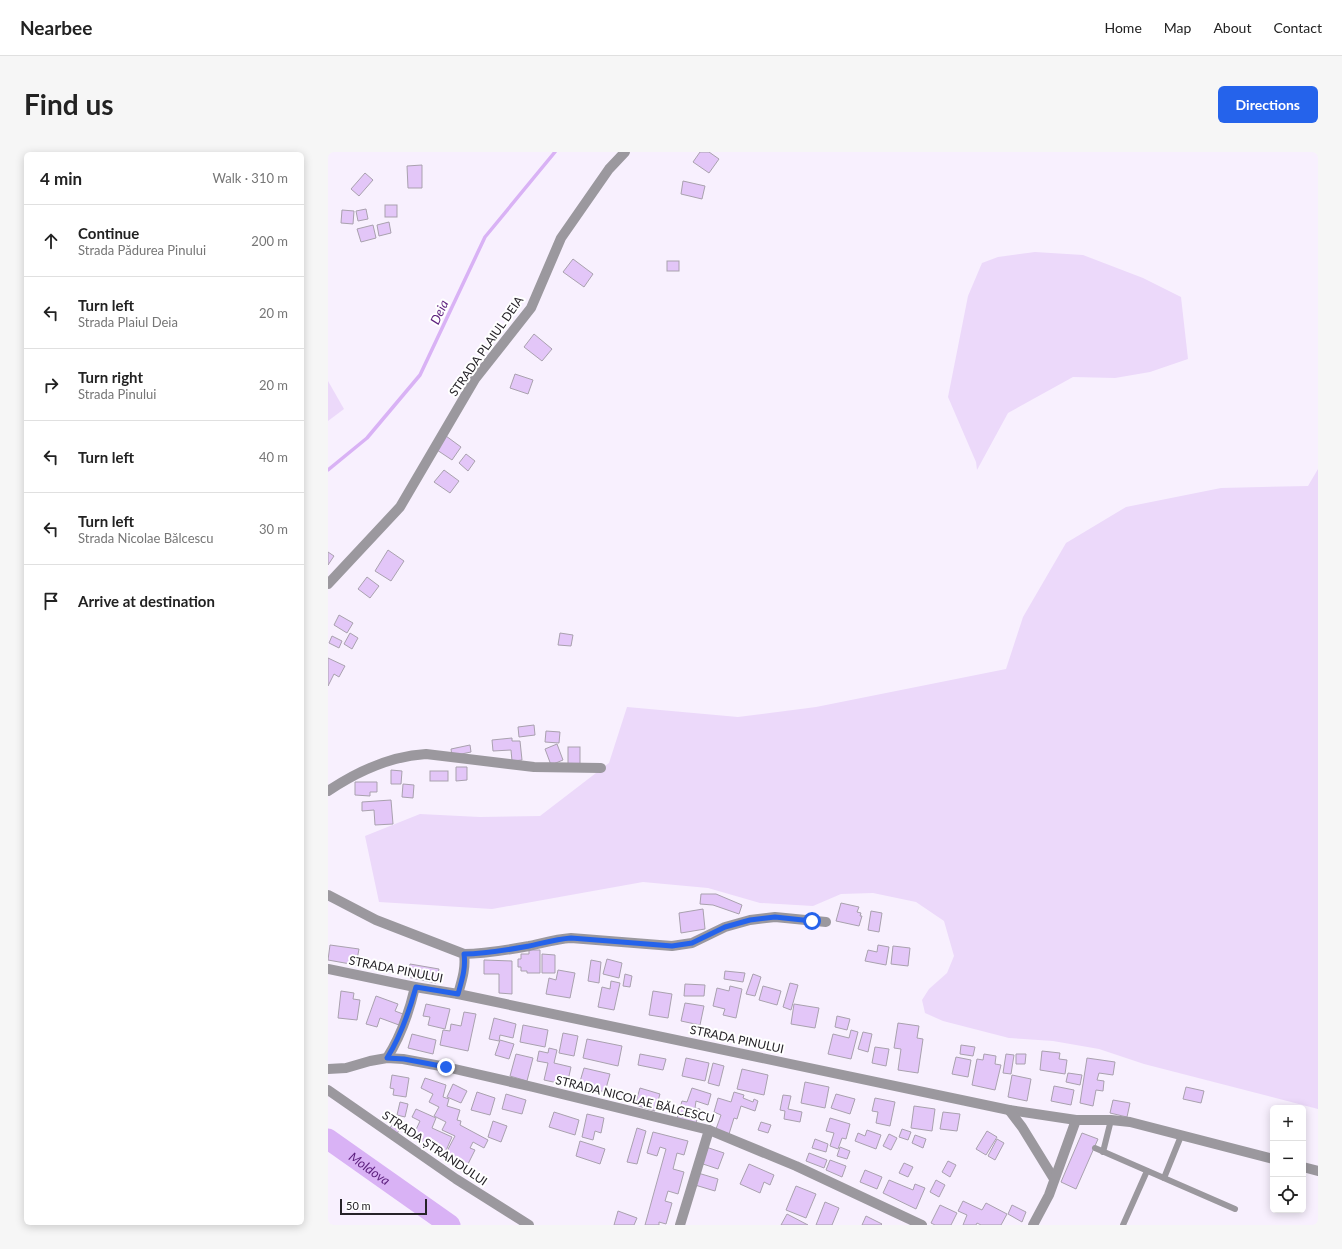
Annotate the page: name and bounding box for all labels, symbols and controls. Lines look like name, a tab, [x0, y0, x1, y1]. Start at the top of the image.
text: Nearbee	[20, 16, 92, 39]
text: Home	[1104, 19, 1142, 36]
text: Map	[1164, 19, 1191, 36]
text: About	[1213, 19, 1251, 36]
text: Contact	[1273, 19, 1322, 36]
button: Directions	[1218, 86, 1318, 123]
text: Find us	[24, 87, 114, 121]
text: 4 min	[40, 168, 82, 189]
text: Walk · 310 m	[212, 170, 288, 186]
text: Continue	[78, 224, 139, 242]
icon: ahead	[40, 230, 62, 252]
text: 200 m	[251, 233, 288, 249]
text: Strada Pădurea Pinului	[78, 242, 206, 258]
street label: STRADA PLAIUL DEIA	[446, 292, 527, 399]
text: Turn left	[78, 296, 134, 314]
water label: Deia	[426, 297, 452, 327]
icon: left	[40, 302, 62, 324]
text: 20 m	[259, 305, 288, 321]
text: Strada Plaiul Deia	[78, 314, 178, 330]
text: Turn right	[78, 368, 143, 386]
icon: right	[40, 374, 62, 396]
text: 20 m	[259, 377, 288, 393]
text: Strada Pinului	[78, 386, 156, 402]
icon: left	[40, 446, 62, 468]
text: Turn left	[78, 448, 134, 466]
text: 40 m	[259, 449, 288, 465]
text: Turn left	[78, 512, 134, 530]
icon: left	[40, 518, 62, 540]
text: 30 m	[259, 521, 288, 537]
text: Strada Nicolae Bălcescu	[78, 530, 214, 546]
icon: arrive	[40, 590, 62, 612]
text: Arrive at destination	[78, 592, 215, 610]
route start	[803, 912, 821, 930]
street label: STRADA PINULUI	[348, 953, 444, 985]
street label: STRADA PINULUI	[689, 1022, 785, 1056]
route end	[437, 1058, 455, 1076]
street label: STRADA NICOLAE BĂLCESCU	[554, 1072, 716, 1126]
map controls	[1270, 1105, 1306, 1213]
button: +	[1270, 1105, 1306, 1141]
street label: STRADA ȘTRANDULUI	[380, 1107, 490, 1189]
button: −	[1270, 1141, 1306, 1177]
water label: Moldova	[346, 1148, 394, 1189]
button: locate	[1270, 1177, 1306, 1213]
scale bar	[340, 1197, 427, 1216]
text: 50 m	[346, 1199, 371, 1212]

